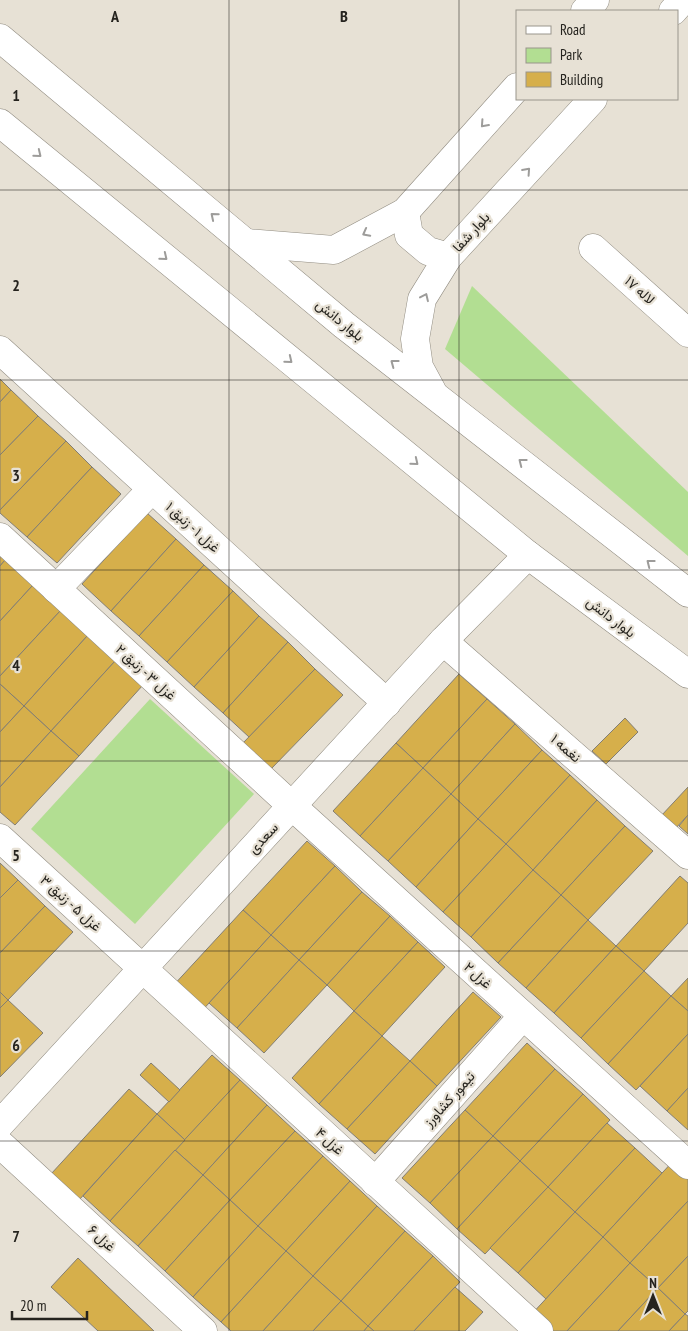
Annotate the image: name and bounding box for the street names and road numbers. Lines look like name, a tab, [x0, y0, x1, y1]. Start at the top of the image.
street label: بلوار شفا	[448, 208, 494, 256]
street label: لاله ۱۷	[621, 272, 659, 308]
street label: بلوار دانش	[312, 295, 368, 345]
street label: غزل ۱ - زنبق ۱	[161, 498, 224, 557]
street label: بلوار دانش	[583, 593, 639, 641]
street label: غزل ۳ - زنبق ۲	[111, 640, 180, 705]
street label: نغمه ۱	[547, 730, 585, 766]
street label: سعدی	[244, 819, 282, 857]
street label: غزل ۵ - زنبق ۳	[36, 871, 105, 936]
street label: غزل ۲	[460, 958, 496, 993]
street label: تیمور کشاورز	[419, 1067, 479, 1131]
street label: غزل ۴	[311, 1123, 348, 1159]
street label: غزل ۶	[84, 1221, 119, 1256]

